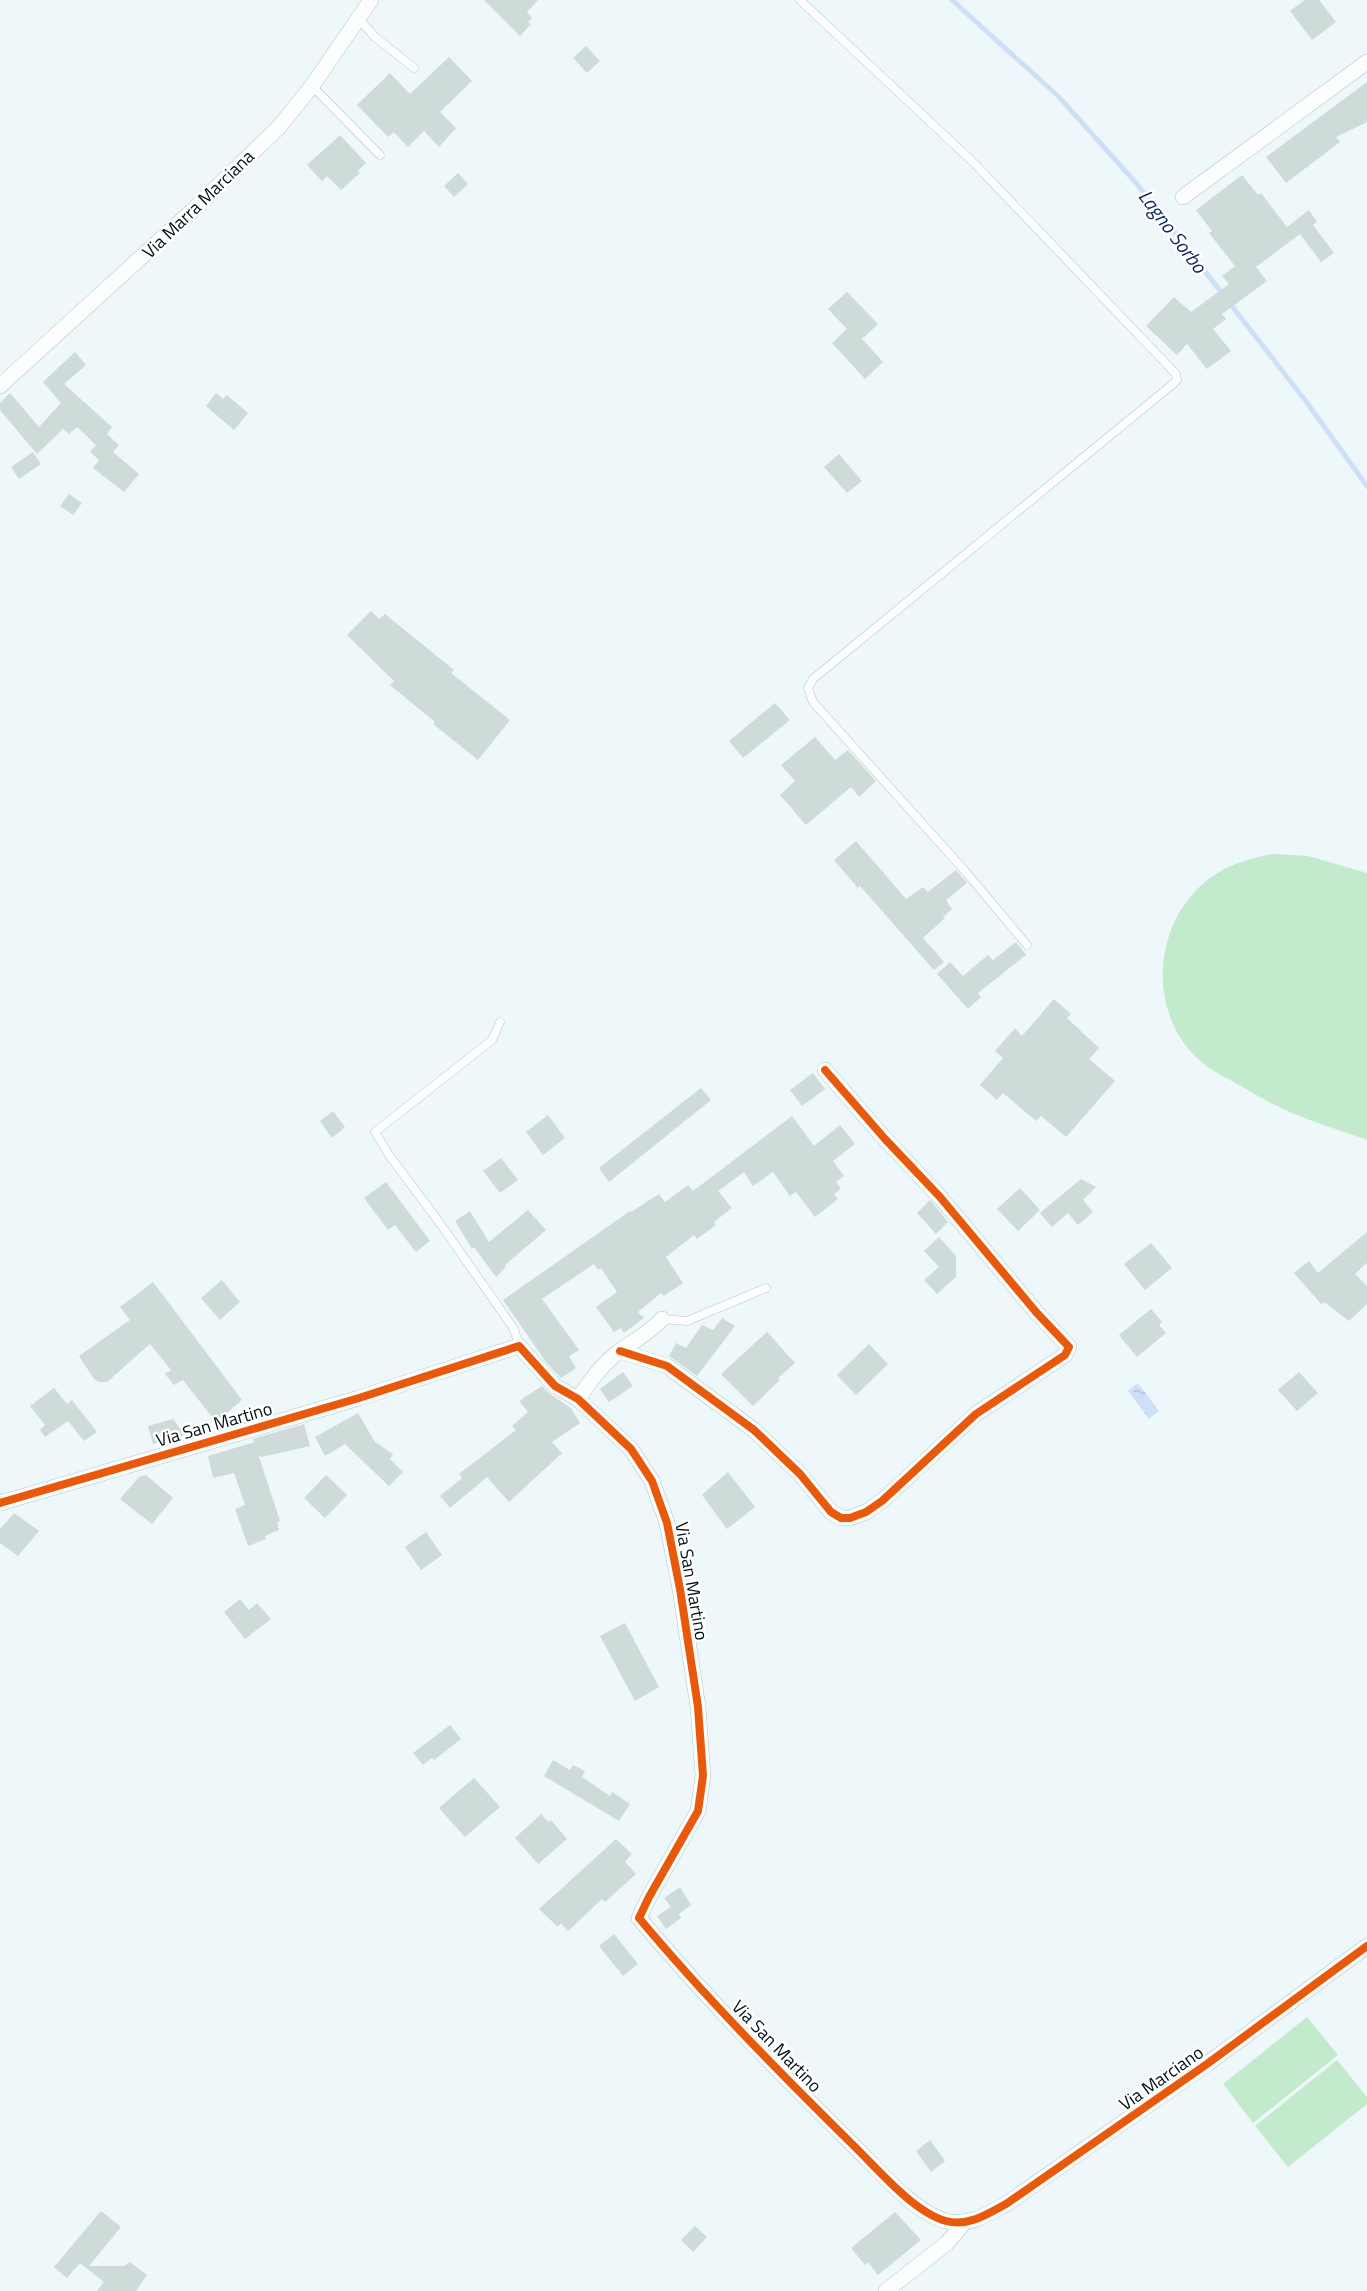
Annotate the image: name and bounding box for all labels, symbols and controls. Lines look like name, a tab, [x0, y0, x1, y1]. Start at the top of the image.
street label: Via Marra Marciana	[136, 143, 260, 265]
water label: Lagno Sorbo	[1131, 182, 1216, 280]
street label: Via San Martino	[153, 1395, 275, 1453]
street label: Via San Martino	[668, 1520, 716, 1642]
street label: Via San Martino	[726, 1994, 828, 2098]
street label: Via Marciano	[1113, 2039, 1209, 2117]

